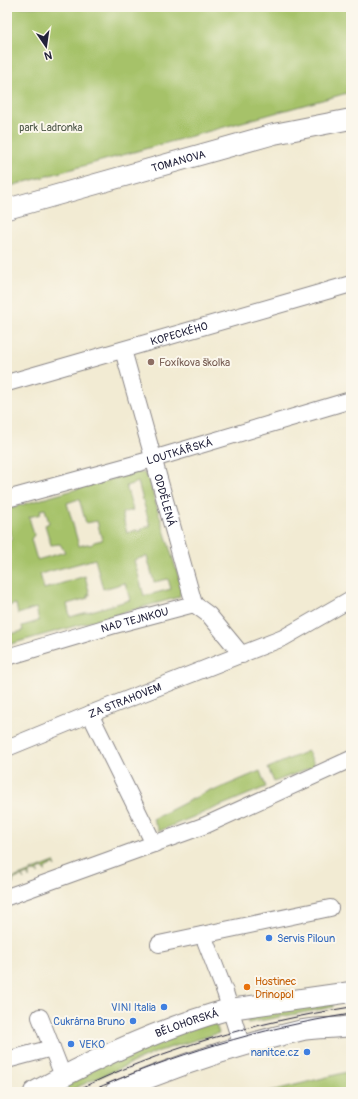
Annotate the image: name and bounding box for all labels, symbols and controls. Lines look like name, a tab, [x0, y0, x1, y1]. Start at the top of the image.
north arrow	[26, 26, 66, 66]
text: N	[43, 48, 53, 63]
park label: park Ladronka	[19, 121, 83, 134]
street label: TOMANOVA	[150, 147, 207, 175]
street label: KOPECKÉHO	[149, 319, 209, 348]
place label: Foxíkova školka	[159, 356, 230, 369]
marker: Foxíkova školka	[146, 357, 156, 367]
street label: LOUTKÁŘSKÁ	[145, 435, 214, 467]
street label: ODDĚLENÁ	[151, 472, 179, 528]
street label: NAD TEJNKOU	[99, 605, 170, 635]
street label: ZA STRAHOVEM	[86, 680, 163, 721]
place label: Servis Piloun	[277, 932, 335, 945]
marker: Servis Piloun	[264, 933, 274, 943]
place label: Hostinec Drinopol	[255, 975, 297, 1001]
marker: Hostinec Drinopol	[242, 982, 252, 992]
place label: VINI Italia	[111, 1001, 156, 1014]
marker: VINI Italia	[159, 1002, 169, 1012]
street label: BĚLOHORSKÁ	[153, 1006, 220, 1040]
place label: Cukrárna Bruno	[53, 1015, 125, 1028]
marker: Cukrárna Bruno	[128, 1016, 138, 1026]
place label: VEKO	[79, 1038, 105, 1051]
marker: VEKO	[66, 1039, 76, 1049]
place label: nanitce.cz	[251, 1046, 299, 1059]
marker: nanitce.cz	[302, 1047, 312, 1057]

